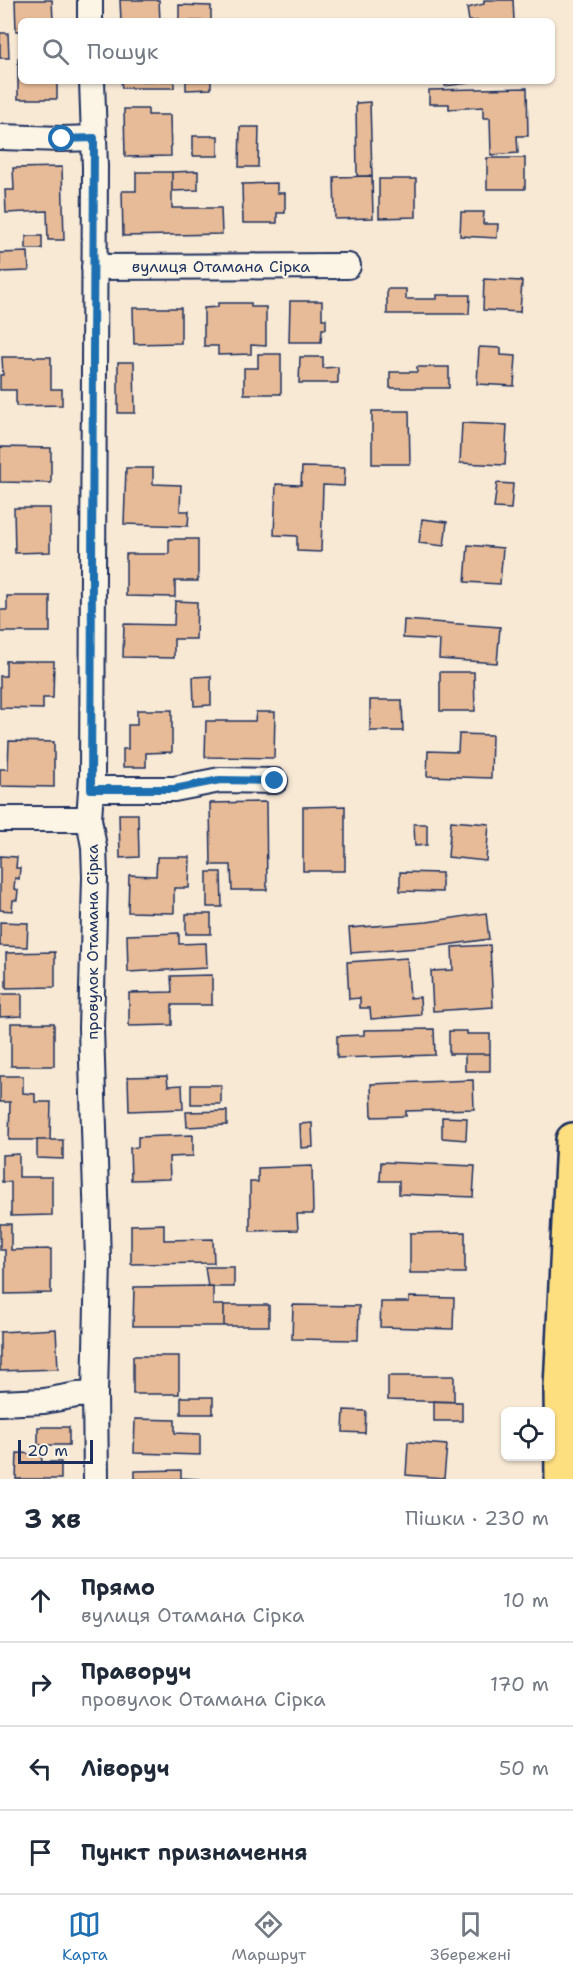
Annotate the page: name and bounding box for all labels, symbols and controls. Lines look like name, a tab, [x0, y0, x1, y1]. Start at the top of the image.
search box	[18, 18, 555, 84]
icon: search	[39, 35, 72, 68]
text: Пошук	[87, 37, 158, 66]
route start	[48, 125, 74, 151]
street label: вулиця Отамана Сірка	[132, 256, 310, 277]
route end	[261, 767, 287, 793]
street label: провулок Отамана Сірка	[82, 844, 103, 1040]
map controls	[501, 1407, 555, 1461]
button: locate	[501, 1407, 555, 1461]
scale bar	[18, 1437, 93, 1464]
text: 20 m	[27, 1440, 68, 1461]
text: 3 хв	[24, 1501, 81, 1536]
text: Пішки · 230 m	[405, 1505, 549, 1531]
text: Прямо	[81, 1573, 155, 1602]
icon: ahead	[24, 1584, 57, 1617]
text: 10 m	[503, 1587, 549, 1613]
text: вулиця Отамана Сірка	[81, 1602, 304, 1628]
text: Праворуч	[81, 1657, 191, 1686]
icon: right	[24, 1668, 57, 1701]
text: 170 m	[490, 1671, 549, 1697]
text: провулок Отамана Сірка	[81, 1686, 326, 1712]
icon: left	[24, 1752, 57, 1785]
text: Ліворуч	[81, 1754, 169, 1783]
text: 50 m	[499, 1755, 549, 1781]
icon: arrive	[24, 1836, 57, 1869]
text: Пункт призначення	[81, 1838, 308, 1867]
tab: Карта	[62, 1908, 108, 1965]
tab: Маршрут	[232, 1908, 306, 1965]
tab: Збережені	[430, 1908, 511, 1965]

